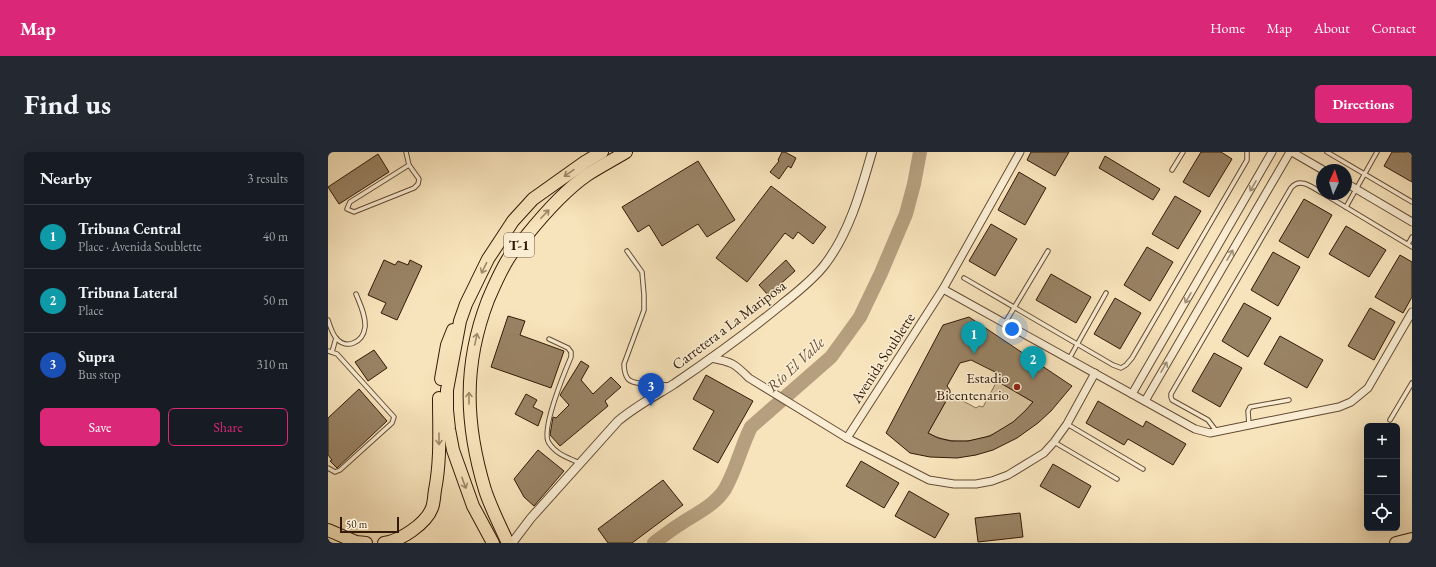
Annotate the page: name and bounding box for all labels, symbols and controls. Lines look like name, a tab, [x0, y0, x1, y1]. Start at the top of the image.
text: Map	[20, 16, 56, 41]
text: Home	[1210, 19, 1245, 37]
text: Map	[1267, 19, 1292, 37]
text: About	[1314, 19, 1350, 37]
text: Contact	[1372, 19, 1416, 37]
button: Directions	[1315, 85, 1412, 123]
text: Find us	[24, 86, 111, 122]
north arrow	[1316, 164, 1352, 200]
text: Nearby	[40, 167, 92, 189]
one-way arrow	[564, 169, 575, 177]
text: 3 results	[247, 170, 288, 187]
one-way arrow	[1248, 180, 1256, 192]
one-way arrow	[540, 209, 549, 219]
text: Tribuna Central	[78, 219, 181, 238]
text: 1	[50, 228, 56, 245]
text: 40 m	[263, 228, 288, 245]
road number: T-1	[504, 233, 534, 257]
text: Place · Avenida Soublette	[78, 238, 202, 255]
one-way arrow	[1226, 249, 1234, 261]
one-way arrow	[480, 262, 487, 274]
street label: Carretera a La Mariposa	[668, 276, 789, 374]
text: Tribuna Lateral	[78, 283, 177, 302]
text: 2	[50, 292, 56, 309]
text: 50 m	[263, 292, 288, 309]
one-way arrow	[1183, 292, 1191, 304]
text: Place	[78, 302, 104, 319]
street label: Avenida Soublette	[846, 309, 919, 407]
your location	[1002, 319, 1022, 339]
pin: 1	[961, 321, 987, 354]
one-way arrow	[472, 332, 480, 345]
water label: Río El Valle	[762, 332, 829, 397]
pin: 2	[1020, 346, 1046, 379]
text: Supra	[78, 347, 115, 366]
text: 3	[50, 356, 56, 373]
text: 310 m	[257, 356, 288, 373]
one-way arrow	[1161, 361, 1169, 373]
text: Bus stop	[78, 366, 121, 383]
place label: Estadio Bicentenario	[936, 368, 1009, 404]
pin: 3	[638, 373, 664, 406]
marker: Estadio Bicentenario	[1012, 382, 1022, 392]
one-way arrow	[465, 392, 473, 405]
button: Save	[40, 408, 160, 446]
button: Share	[168, 408, 288, 446]
map controls	[1364, 423, 1400, 531]
button: +	[1364, 423, 1400, 459]
one-way arrow	[435, 432, 443, 445]
button: −	[1364, 459, 1400, 495]
one-way arrow	[461, 477, 469, 489]
button: locate	[1364, 495, 1400, 531]
scale bar	[340, 515, 399, 534]
text: 50 m	[346, 517, 367, 531]

